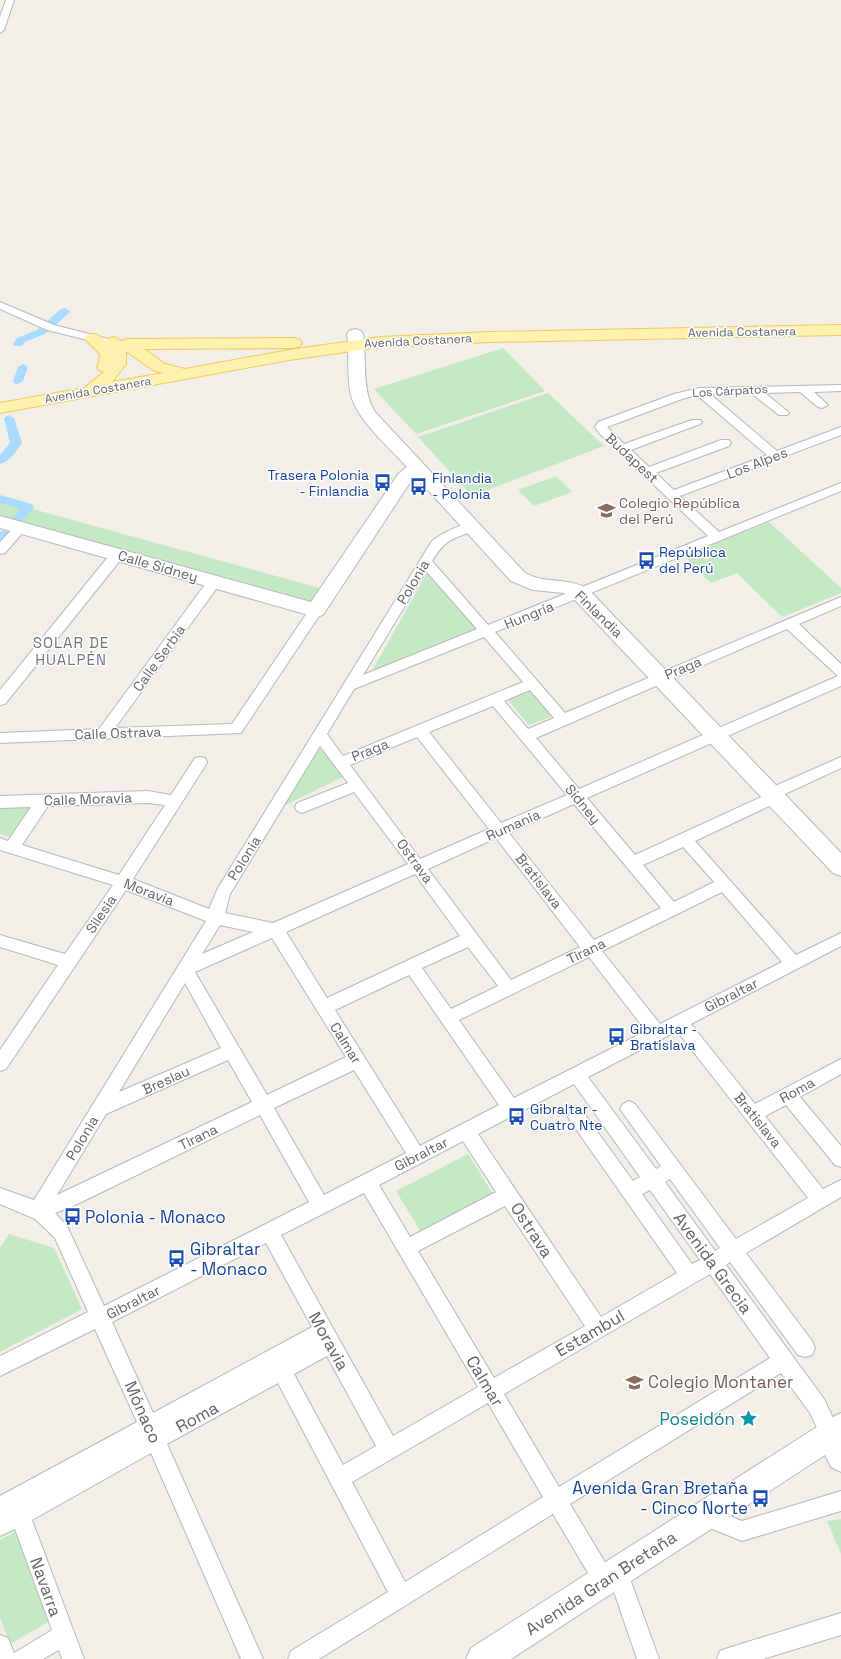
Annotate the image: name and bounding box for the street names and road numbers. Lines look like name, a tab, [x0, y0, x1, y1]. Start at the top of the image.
street label: Avenida Costanera	[688, 323, 796, 341]
street label: Avenida Costanera	[364, 330, 472, 352]
street label: Avenida Costanera	[43, 373, 153, 407]
street label: Los Cárpatos	[692, 381, 768, 401]
street label: Budapest	[602, 429, 662, 487]
street label: Los Alpes	[724, 443, 790, 483]
street label: Calle Sídney	[116, 546, 200, 586]
street label: Polonia	[393, 556, 433, 608]
street label: Finlandia	[571, 587, 627, 641]
street label: Hungría	[501, 597, 557, 633]
street label: Calle Serbia	[129, 621, 189, 695]
street label: Praga	[662, 652, 704, 684]
street label: Calle Ostrava	[74, 722, 162, 744]
street label: Praga	[349, 734, 391, 766]
street label: Sídney	[561, 780, 605, 828]
street label: Calle Moravia	[44, 788, 132, 810]
street label: Rumania	[483, 805, 543, 845]
street label: Polonia	[223, 832, 265, 884]
street label: Ostrava	[393, 835, 437, 887]
street label: Bratislava	[512, 850, 566, 912]
street label: Moravia	[121, 874, 177, 910]
street label: Silesia	[82, 891, 120, 937]
street label: Tirana	[564, 934, 608, 968]
street label: Gibraltar	[701, 974, 761, 1016]
street label: Calmar	[326, 1019, 366, 1067]
street label: Breslau	[140, 1062, 192, 1098]
street label: Roma	[776, 1073, 818, 1107]
street label: Bratislava	[730, 1089, 786, 1151]
street label: Polonia	[62, 1112, 102, 1164]
street label: Tirana	[176, 1120, 220, 1154]
street label: Gibraltar	[391, 1133, 451, 1175]
street label: Ostrava	[506, 1198, 558, 1262]
street label: Avenida Grecia	[669, 1208, 757, 1318]
street label: Gibraltar	[103, 1281, 163, 1323]
street label: Estambul	[552, 1304, 628, 1362]
street label: Moravia	[304, 1308, 354, 1374]
street label: Calmar	[461, 1351, 509, 1411]
street label: Mónaco	[120, 1377, 166, 1447]
street label: Roma	[172, 1396, 222, 1438]
street label: Avenida Gran Bretaña	[521, 1526, 681, 1640]
street label: Navarra	[25, 1554, 67, 1620]

